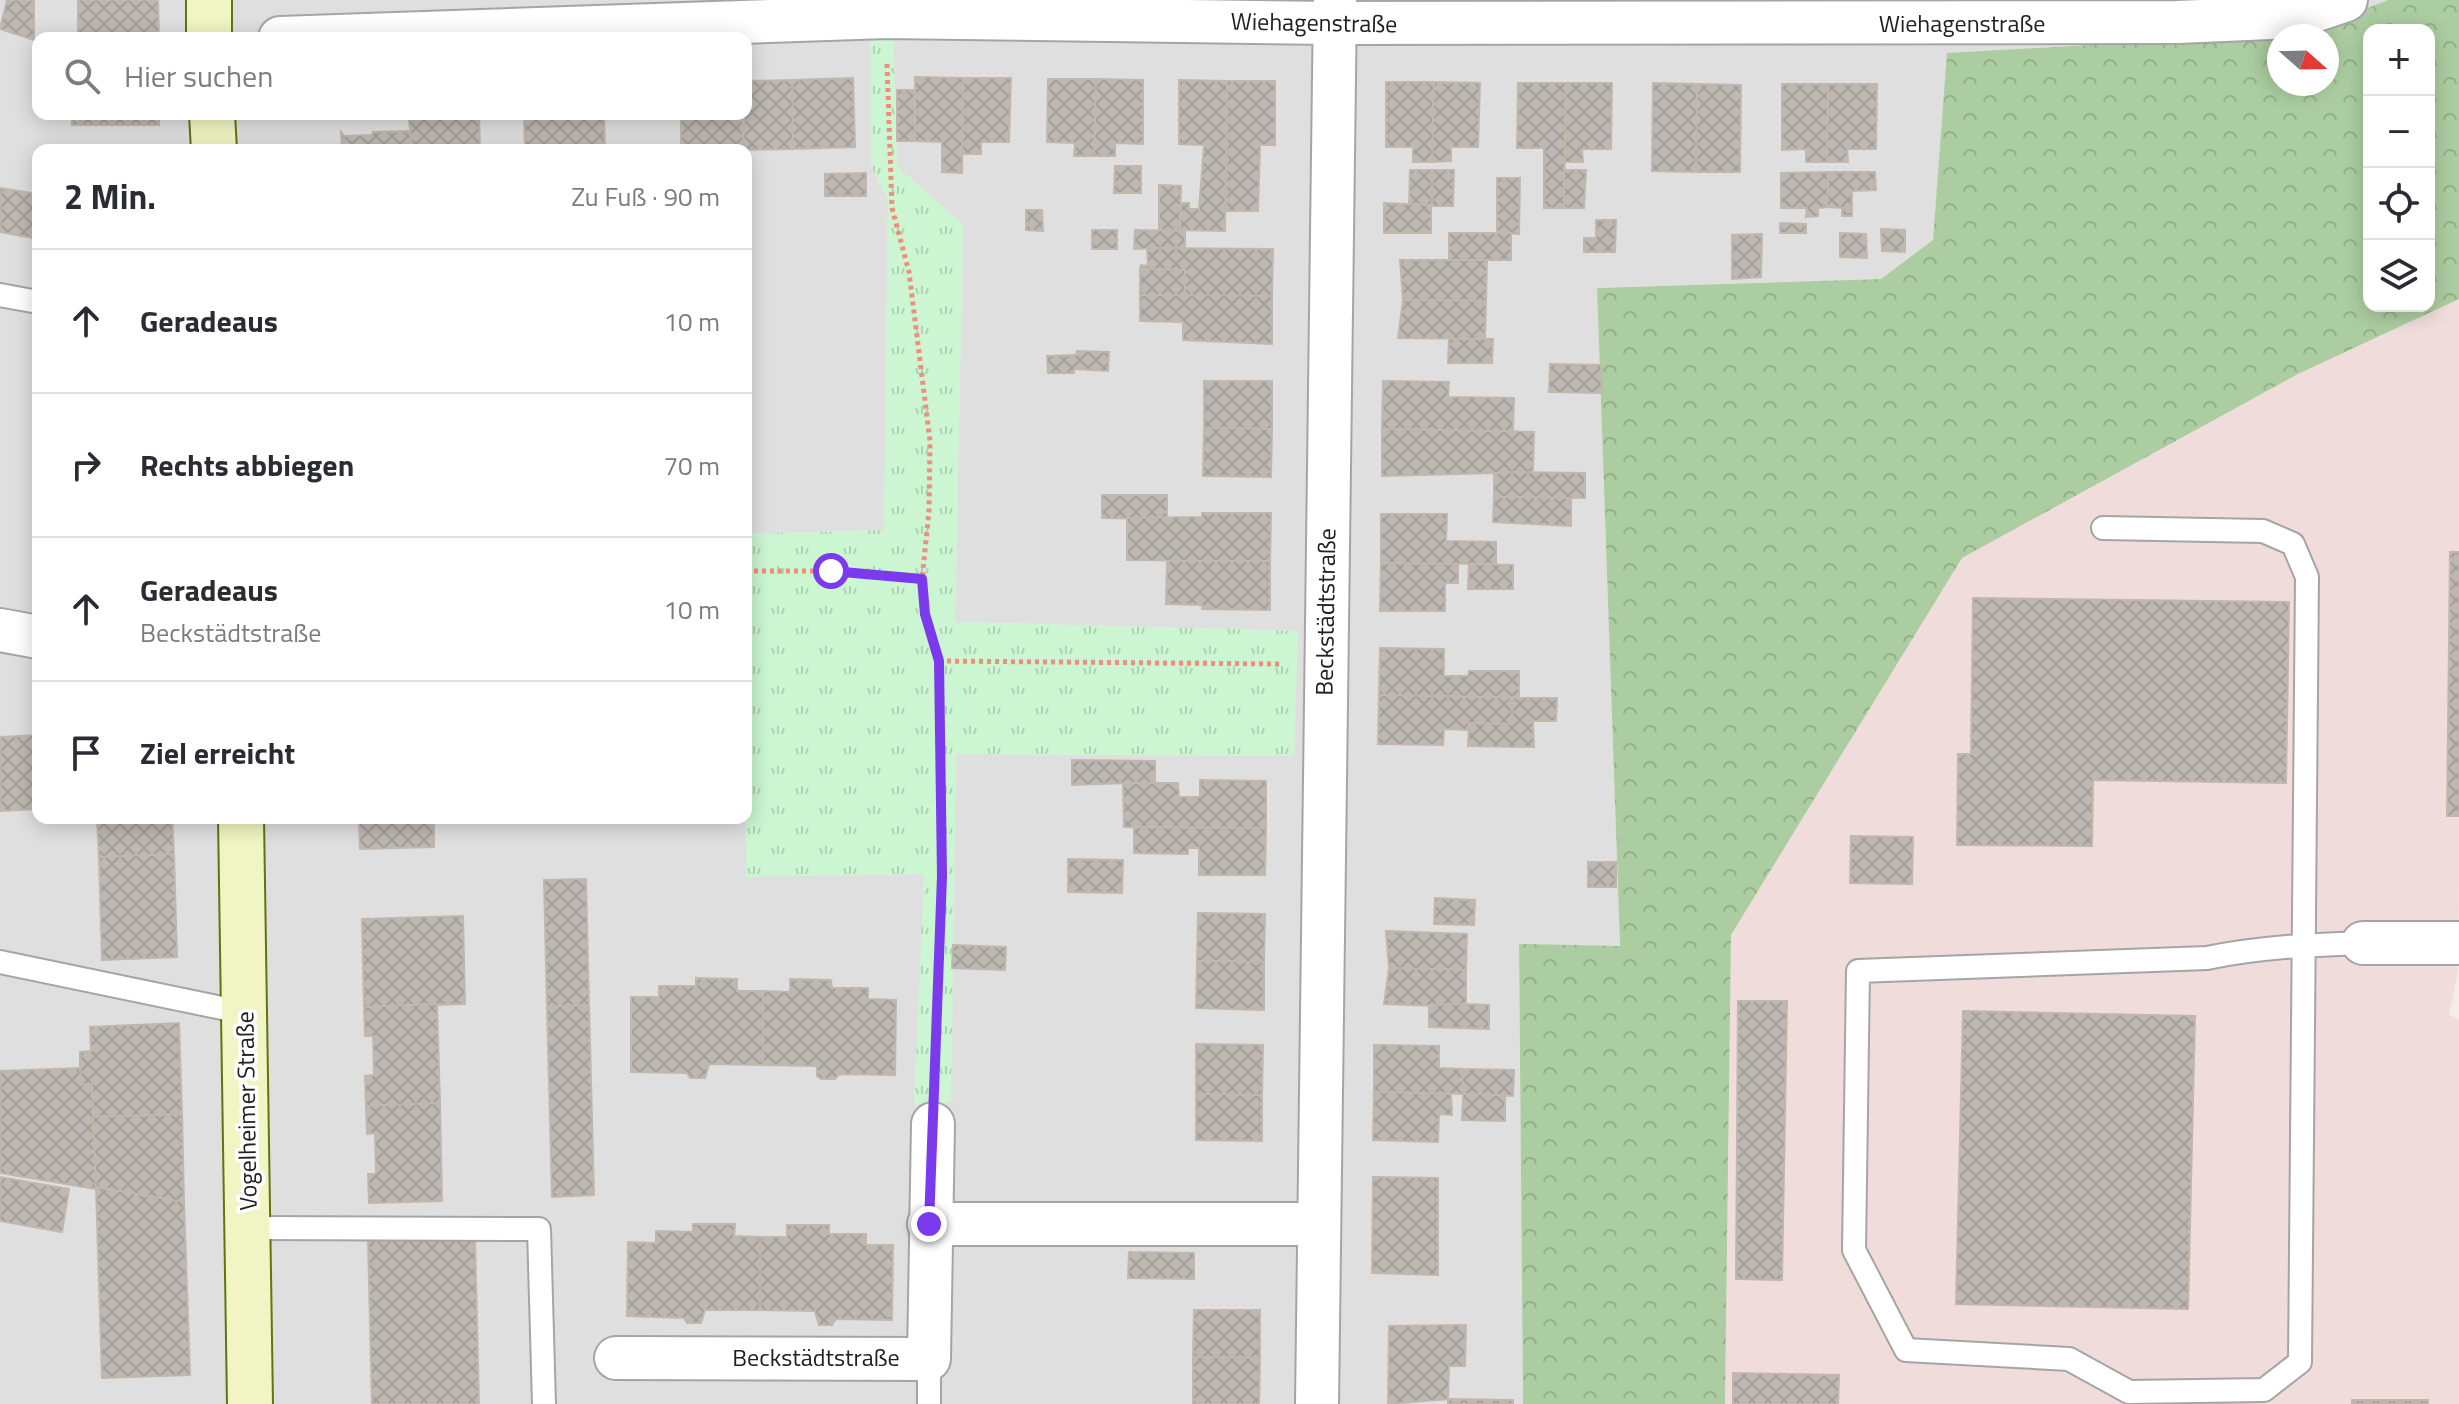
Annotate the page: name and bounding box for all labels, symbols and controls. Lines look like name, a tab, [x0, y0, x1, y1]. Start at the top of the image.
street label: Wiehagenstraße	[1230, 3, 1398, 41]
street label: Wiehagenstraße	[1879, 5, 2045, 41]
north arrow	[2267, 24, 2339, 96]
map controls	[2363, 24, 2435, 312]
button: +	[2363, 24, 2435, 96]
search box	[32, 32, 752, 120]
text: Hier suchen	[124, 53, 273, 99]
icon: search	[60, 54, 104, 98]
button: −	[2363, 96, 2435, 168]
button: locate	[2363, 168, 2435, 240]
text: 2 Min.	[64, 170, 156, 222]
text: Zu Fuß · 90 m	[571, 177, 720, 216]
button: layers	[2363, 240, 2435, 312]
text: Geradeaus	[140, 298, 278, 344]
icon: ahead	[64, 299, 108, 343]
text: 10 m	[663, 302, 720, 341]
text: Rechts abbiegen	[140, 442, 354, 488]
icon: right	[64, 443, 108, 487]
text: 70 m	[663, 446, 720, 485]
street label: Beckstädtstraße	[1306, 528, 1344, 696]
route start	[813, 553, 849, 589]
text: Geradeaus	[140, 567, 278, 613]
icon: ahead	[64, 587, 108, 631]
text: 10 m	[663, 590, 720, 629]
text: Beckstädtstraße	[140, 613, 321, 652]
text: Ziel erreicht	[140, 730, 295, 776]
icon: arrive	[64, 731, 108, 775]
street label: Vogelheimer Straße	[226, 1011, 266, 1211]
route end	[911, 1206, 947, 1242]
street label: Beckstädtstraße	[732, 1339, 900, 1375]

